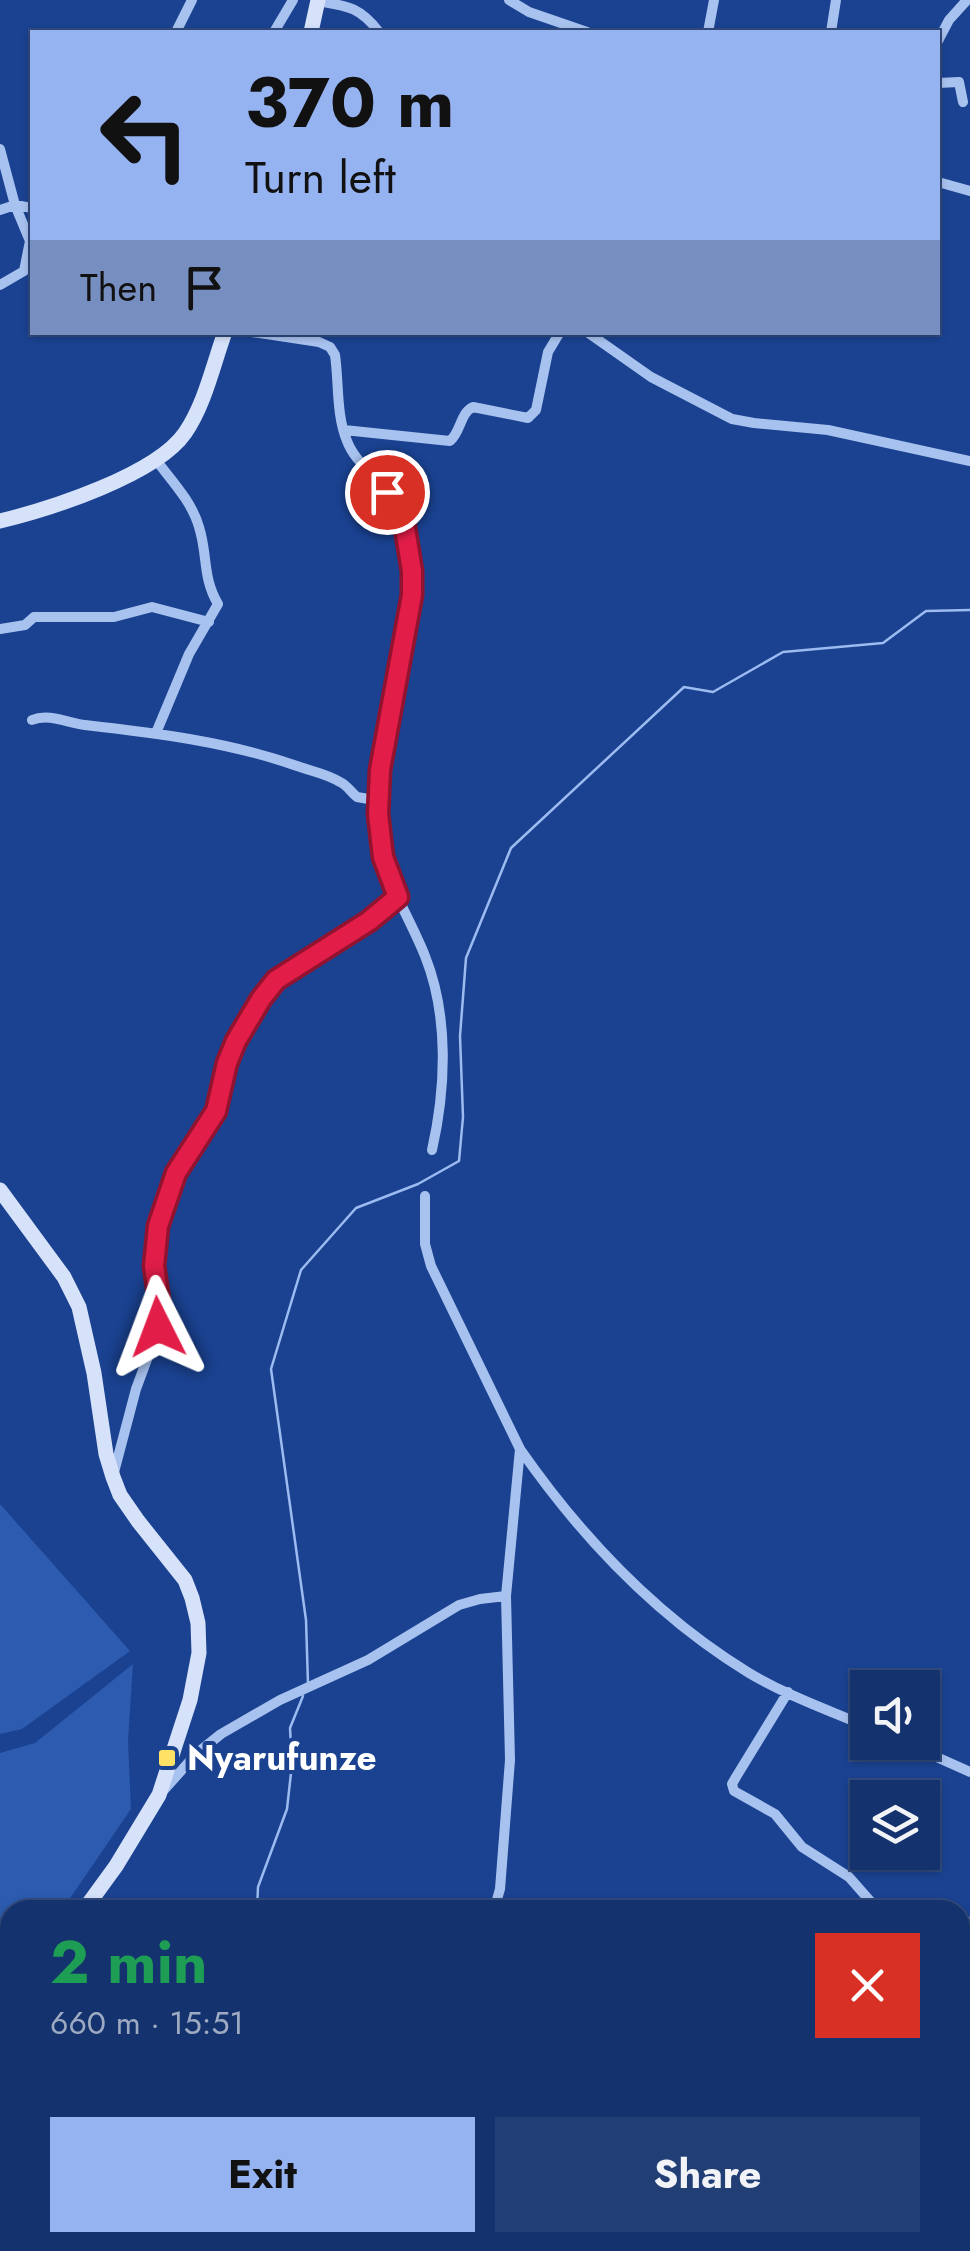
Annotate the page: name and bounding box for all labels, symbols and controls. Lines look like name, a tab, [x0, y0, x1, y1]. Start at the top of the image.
text: 370 m	[245, 52, 454, 153]
icon: left	[80, 70, 210, 200]
text: Turn left	[245, 145, 396, 210]
text: Then	[80, 260, 157, 315]
icon: arrive	[177, 260, 232, 315]
pin	[345, 450, 430, 535]
icon: arrive	[360, 465, 415, 520]
position arrow	[106, 1275, 210, 1379]
map controls	[850, 1670, 940, 1870]
button: sound	[850, 1670, 940, 1760]
place label: Nyarufunze	[187, 1733, 377, 1783]
marker: Nyarufunze	[156, 1747, 178, 1769]
button: layers	[850, 1780, 940, 1870]
text: 2 min	[50, 1919, 208, 2006]
button: close	[815, 1933, 920, 2038]
text: 660 m · 15:51	[50, 2000, 244, 2046]
button: Exit	[50, 2117, 475, 2232]
button: Share	[495, 2117, 920, 2232]

